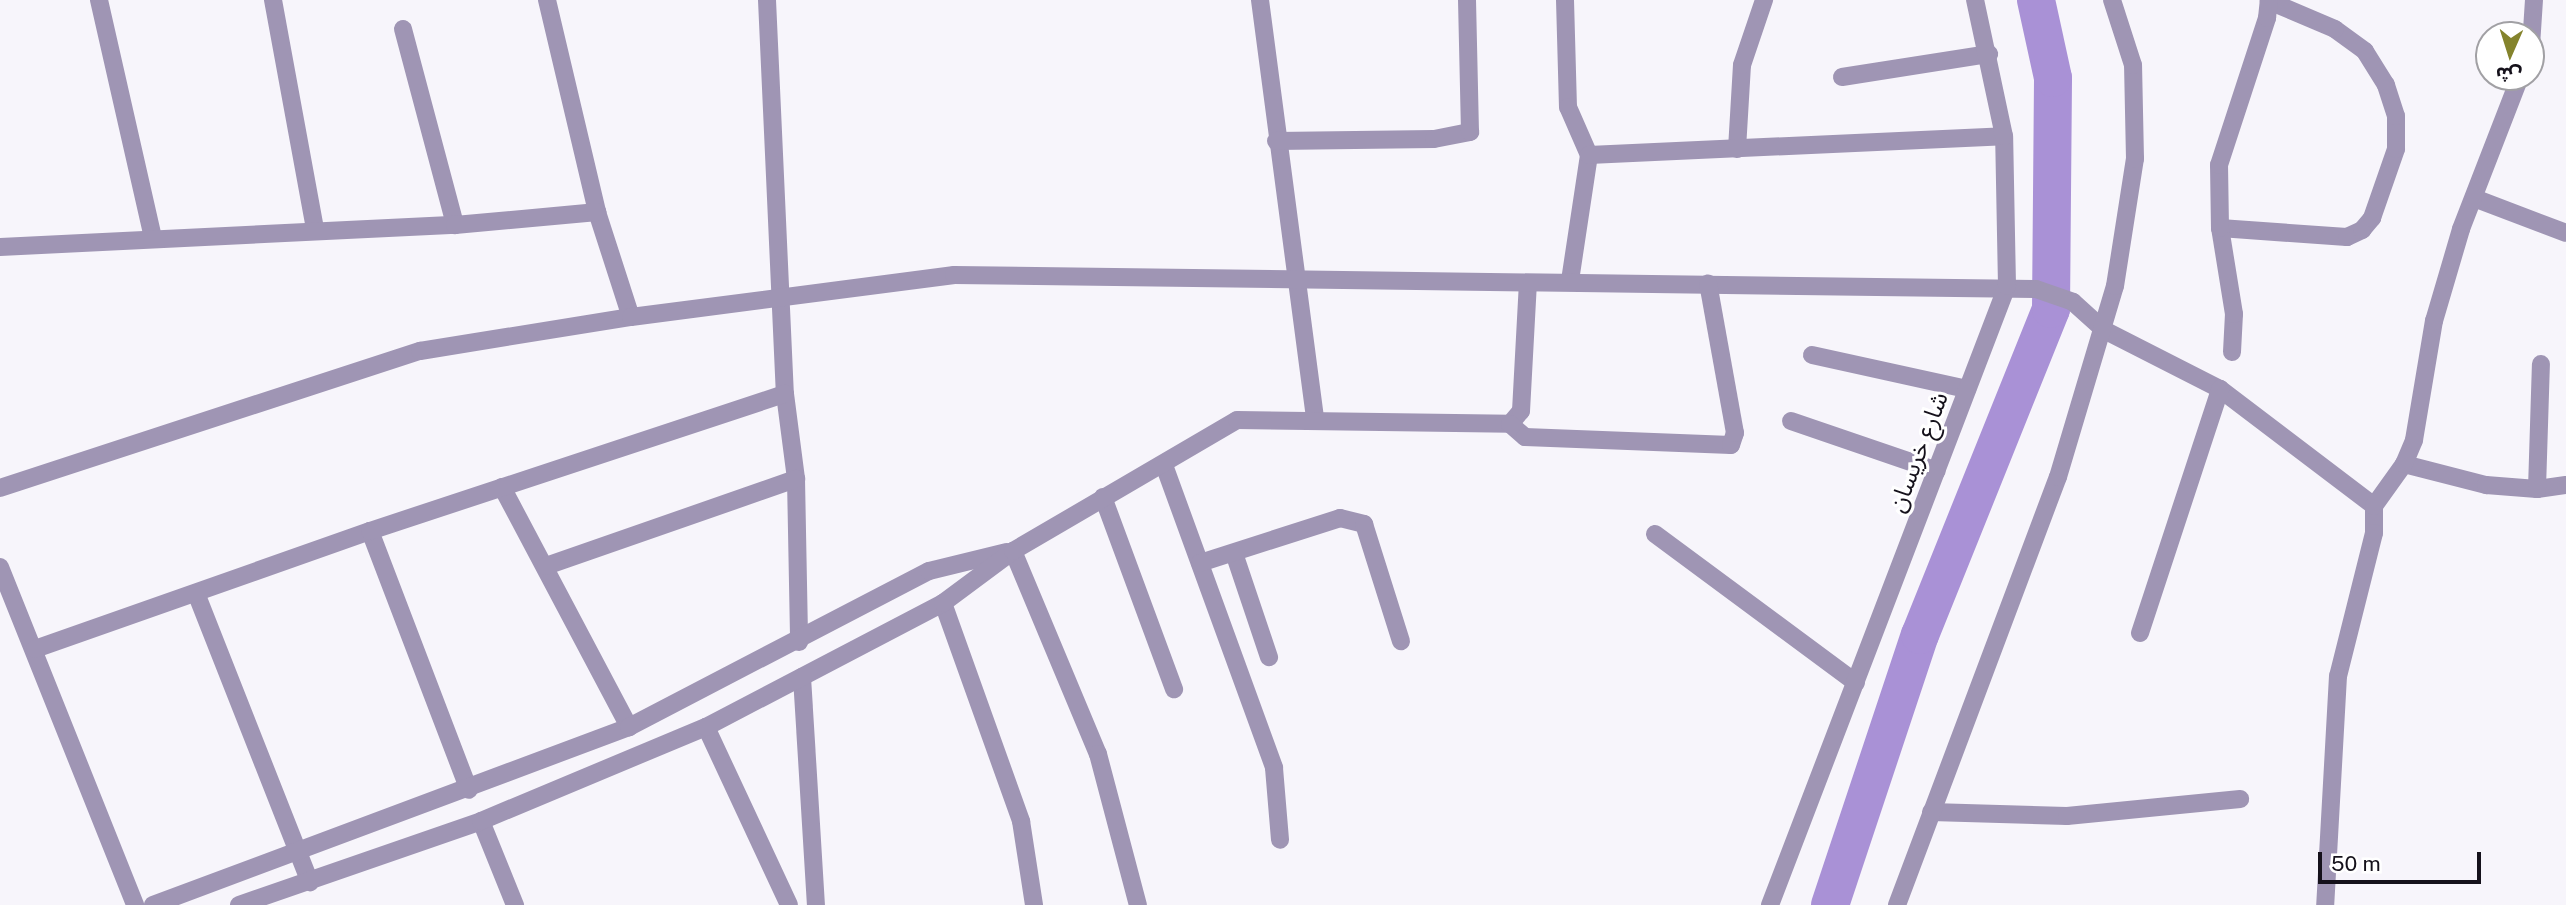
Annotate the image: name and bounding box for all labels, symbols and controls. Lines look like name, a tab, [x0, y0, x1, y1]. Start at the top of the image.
north arrow	[2475, 21, 2545, 91]
text: ش	[2495, 63, 2523, 87]
street label: شارع خريسان	[1882, 388, 1954, 516]
scale bar	[2321, 838, 2484, 882]
text: 50 m	[2331, 851, 2381, 876]

